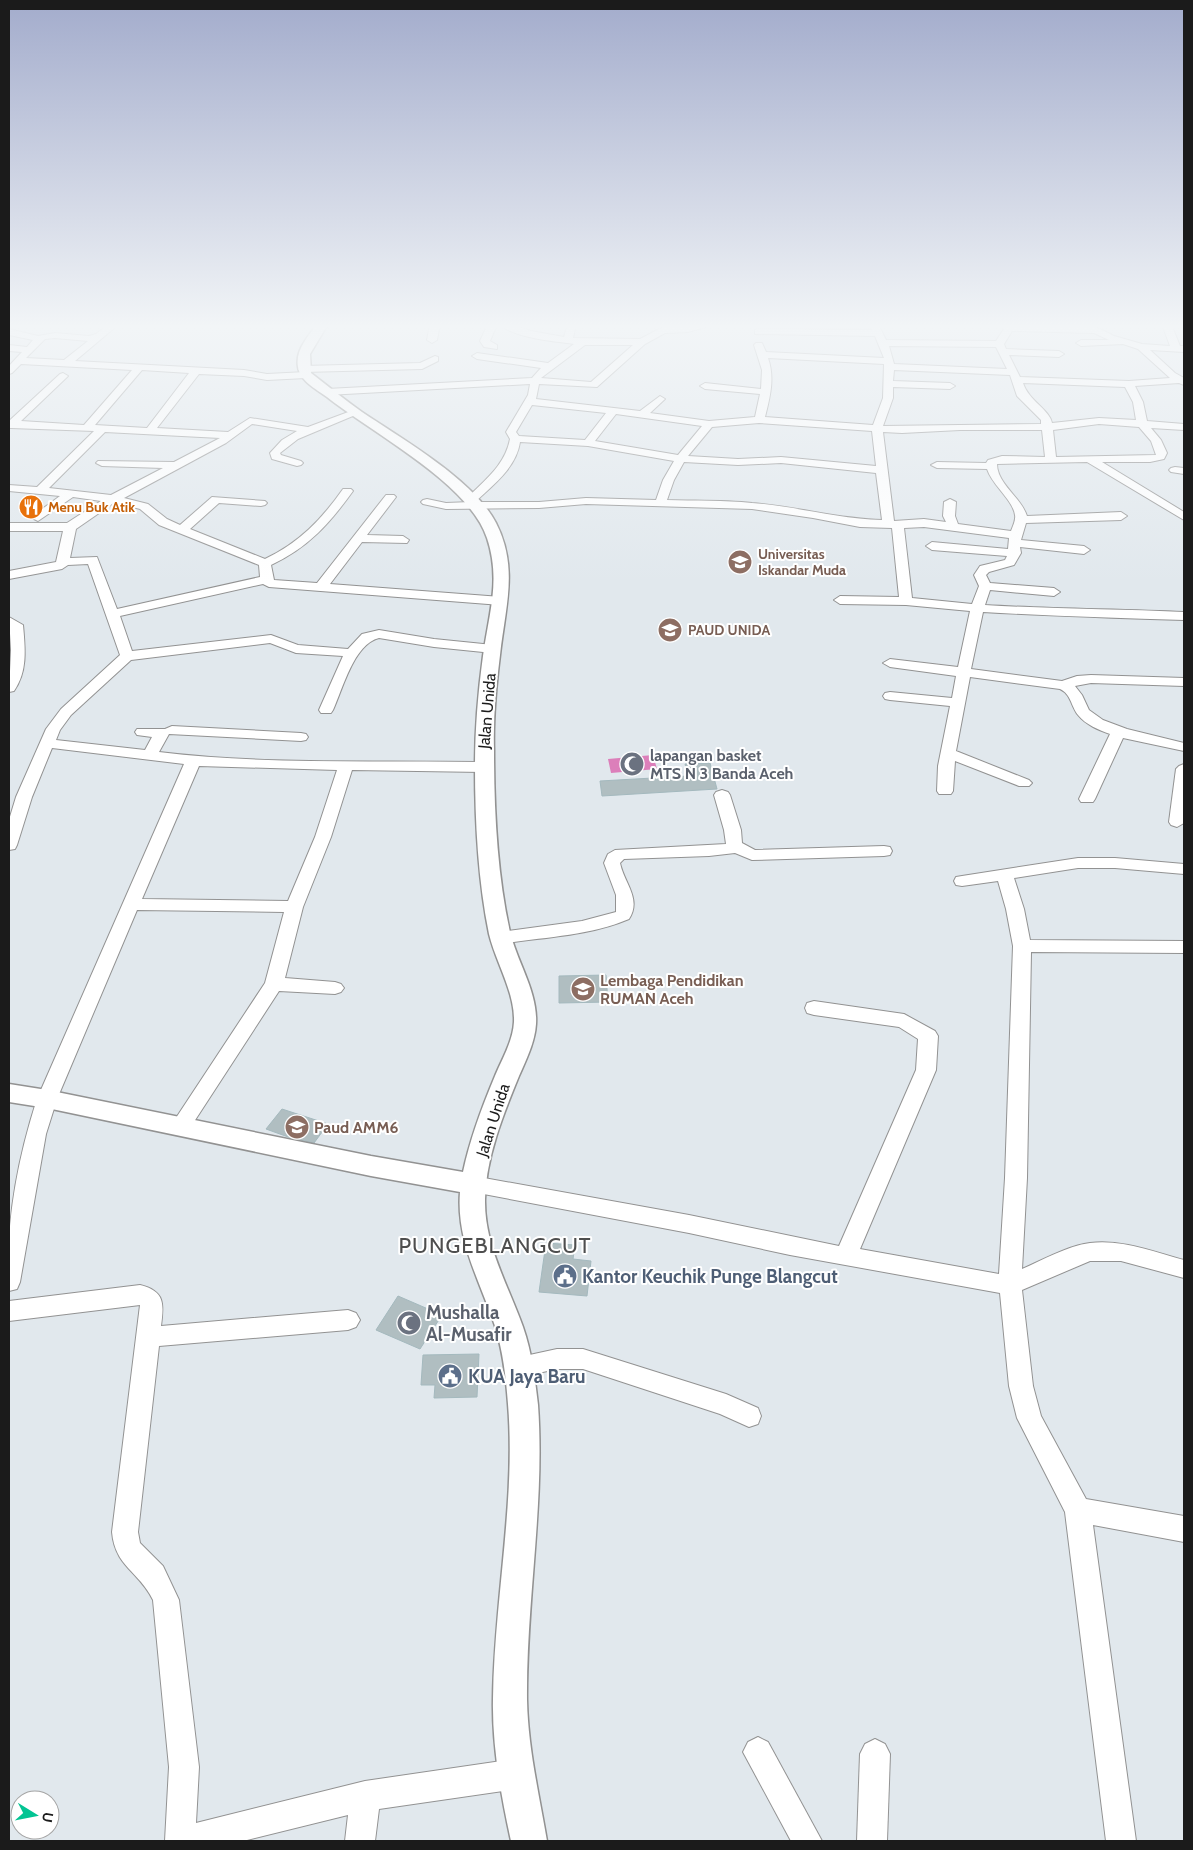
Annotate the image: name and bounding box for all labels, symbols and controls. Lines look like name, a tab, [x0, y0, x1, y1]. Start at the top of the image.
restaurant icon: Menu Buk Atik	[18, 494, 44, 520]
place label: Menu Buk Atik	[48, 498, 135, 516]
place label: Universitas Iskandar Muda	[758, 545, 846, 579]
school or university icon: Universitas Iskandar Muda	[727, 549, 753, 575]
school or university icon: PAUD UNIDA	[657, 617, 683, 643]
place label: PAUD UNIDA	[688, 621, 770, 639]
street label: Jalan Unida	[474, 672, 500, 751]
place label: lapangan basket MTS N 3 Banda Aceh	[650, 746, 793, 783]
mosque icon: lapangan basket MTS N 3 Banda Aceh	[619, 751, 645, 777]
place label: Lembaga Pendidikan RUMAN Aceh	[600, 971, 744, 1008]
school or university icon: Lembaga Pendidikan RUMAN Aceh	[570, 976, 596, 1002]
street label: Jalan Unida	[472, 1081, 514, 1160]
school or university icon: Paud AMM6	[284, 1114, 310, 1140]
place label: Paud AMM6	[314, 1118, 398, 1137]
district label: PUNGEBLANGCUT	[398, 1232, 592, 1259]
public building icon: Kantor Keuchik Punge Blangcut	[552, 1263, 578, 1289]
place label: Kantor Keuchik Punge Blangcut	[582, 1265, 838, 1288]
place label: Mushalla Al-Musafir	[426, 1301, 512, 1346]
mosque icon: Mushalla Al-Musafir	[396, 1310, 422, 1336]
public building icon: KUA Jaya Baru	[437, 1363, 463, 1389]
place label: KUA Jaya Baru	[468, 1365, 586, 1388]
north arrow	[10, 1790, 60, 1840]
text: U	[38, 1811, 58, 1824]

